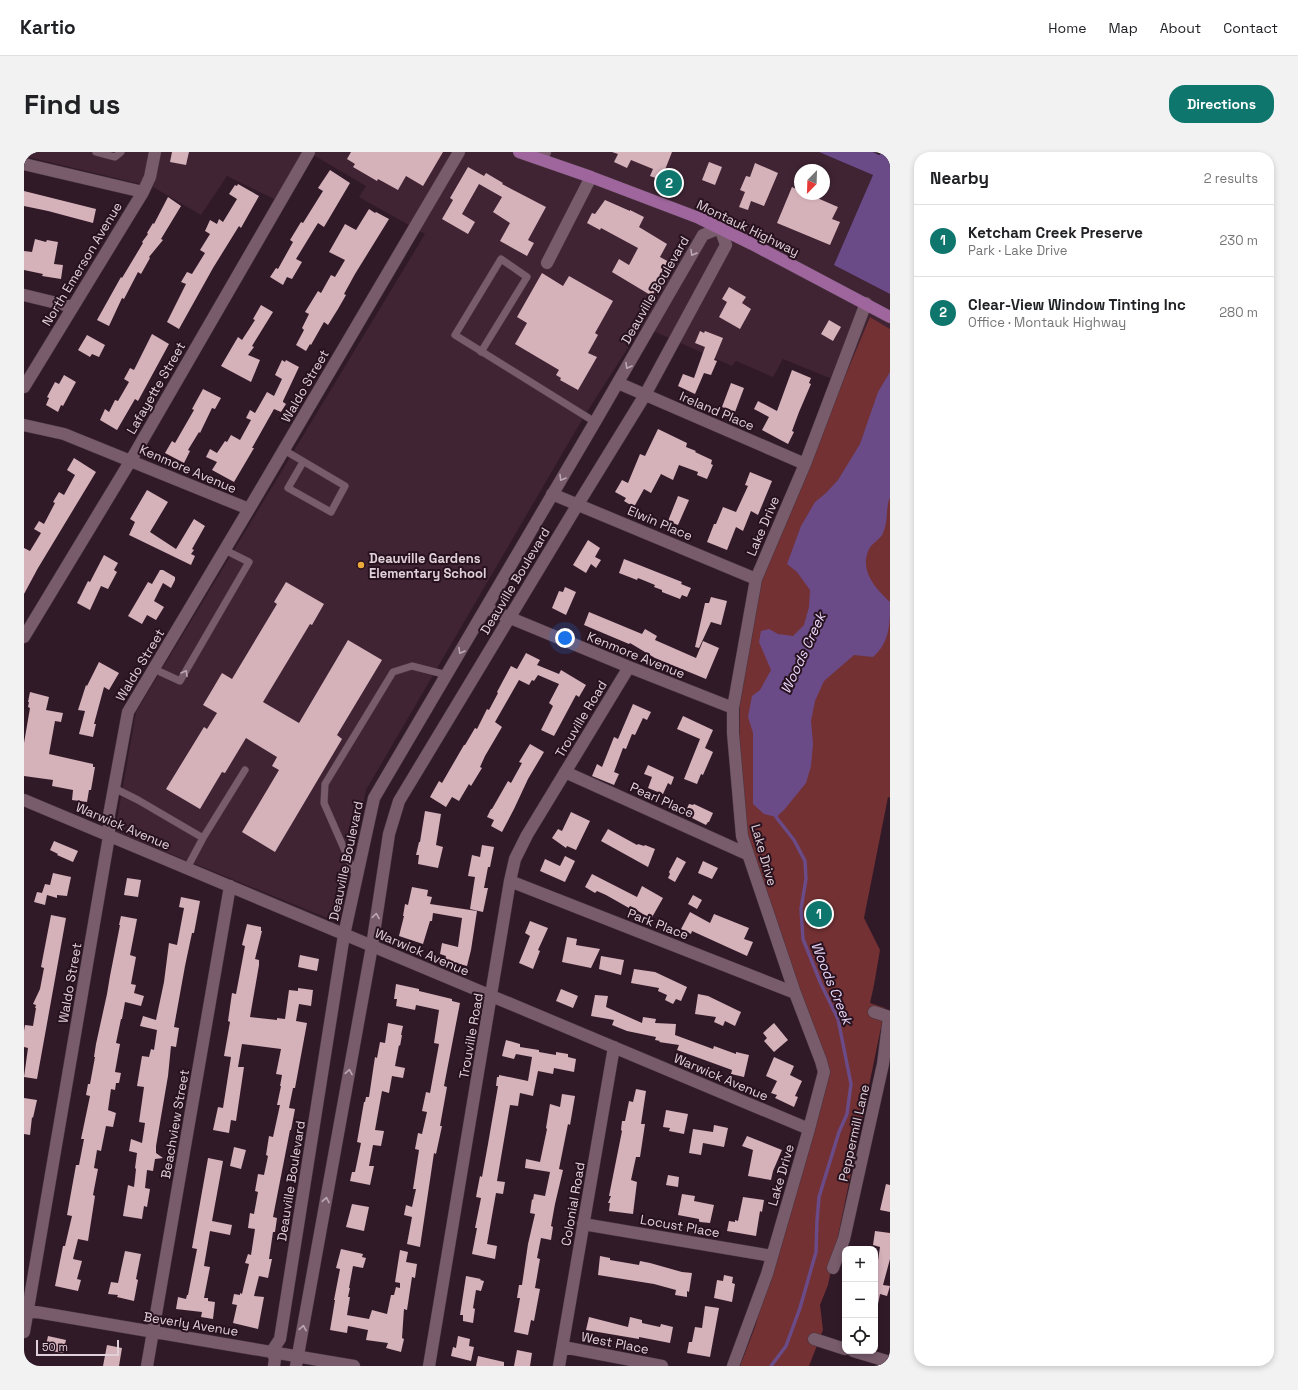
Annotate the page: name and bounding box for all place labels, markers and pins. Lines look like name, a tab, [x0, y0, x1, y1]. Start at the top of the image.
pin: 2	[656, 168, 682, 198]
place label: Deauville Gardens Elementary School	[369, 550, 486, 582]
marker: Deauville Gardens Elementary School	[356, 560, 366, 570]
pin: 1	[806, 899, 832, 929]

